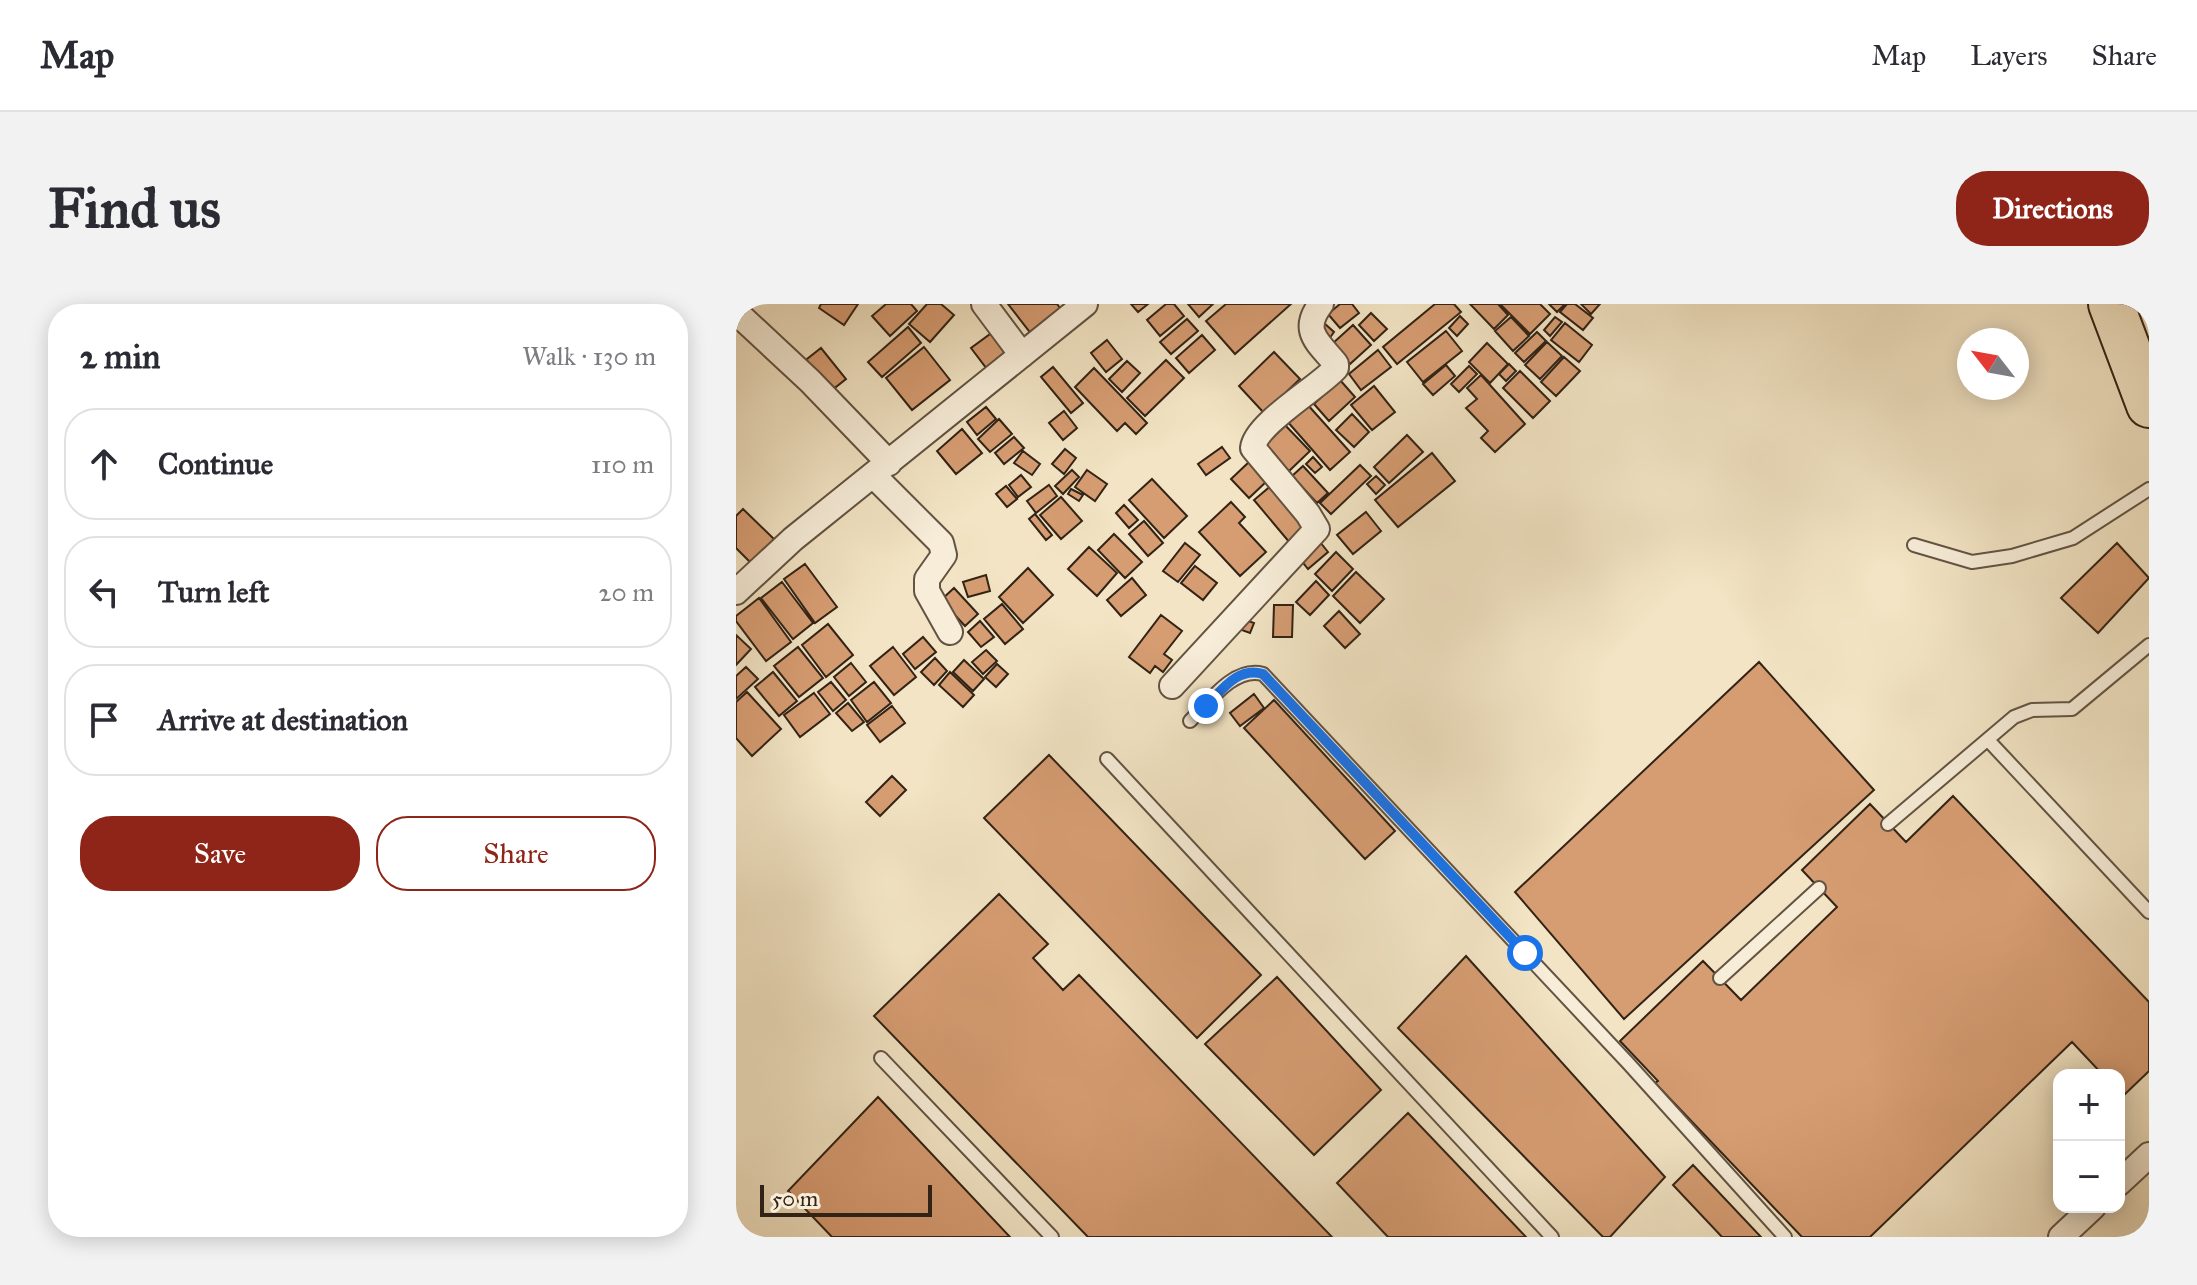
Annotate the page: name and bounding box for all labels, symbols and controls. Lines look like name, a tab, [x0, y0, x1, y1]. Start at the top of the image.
text: Map	[40, 32, 114, 78]
text: Map	[1871, 38, 1926, 73]
text: Layers	[1970, 38, 2048, 73]
text: Share	[2092, 38, 2157, 73]
button: Directions	[1956, 171, 2149, 246]
text: Find us	[48, 174, 221, 242]
north arrow	[1957, 328, 2029, 400]
text: 2 min	[80, 336, 160, 377]
text: Walk · 130 m	[522, 340, 656, 372]
icon: ahead	[82, 442, 126, 486]
text: Continue	[158, 446, 273, 482]
text: 110 m	[591, 448, 654, 480]
icon: left	[82, 570, 126, 614]
text: Turn left	[158, 574, 269, 610]
text: 20 m	[599, 576, 654, 608]
route end	[1188, 688, 1224, 724]
icon: arrive	[82, 698, 126, 742]
text: Arrive at destination	[158, 702, 408, 738]
button: Save	[80, 816, 360, 891]
button: Share	[376, 816, 656, 891]
route start	[1507, 935, 1543, 971]
map controls	[2053, 1069, 2125, 1213]
button: +	[2053, 1069, 2125, 1141]
button: −	[2053, 1141, 2125, 1213]
scale bar	[760, 1181, 932, 1217]
text: 50 m	[772, 1185, 818, 1212]

